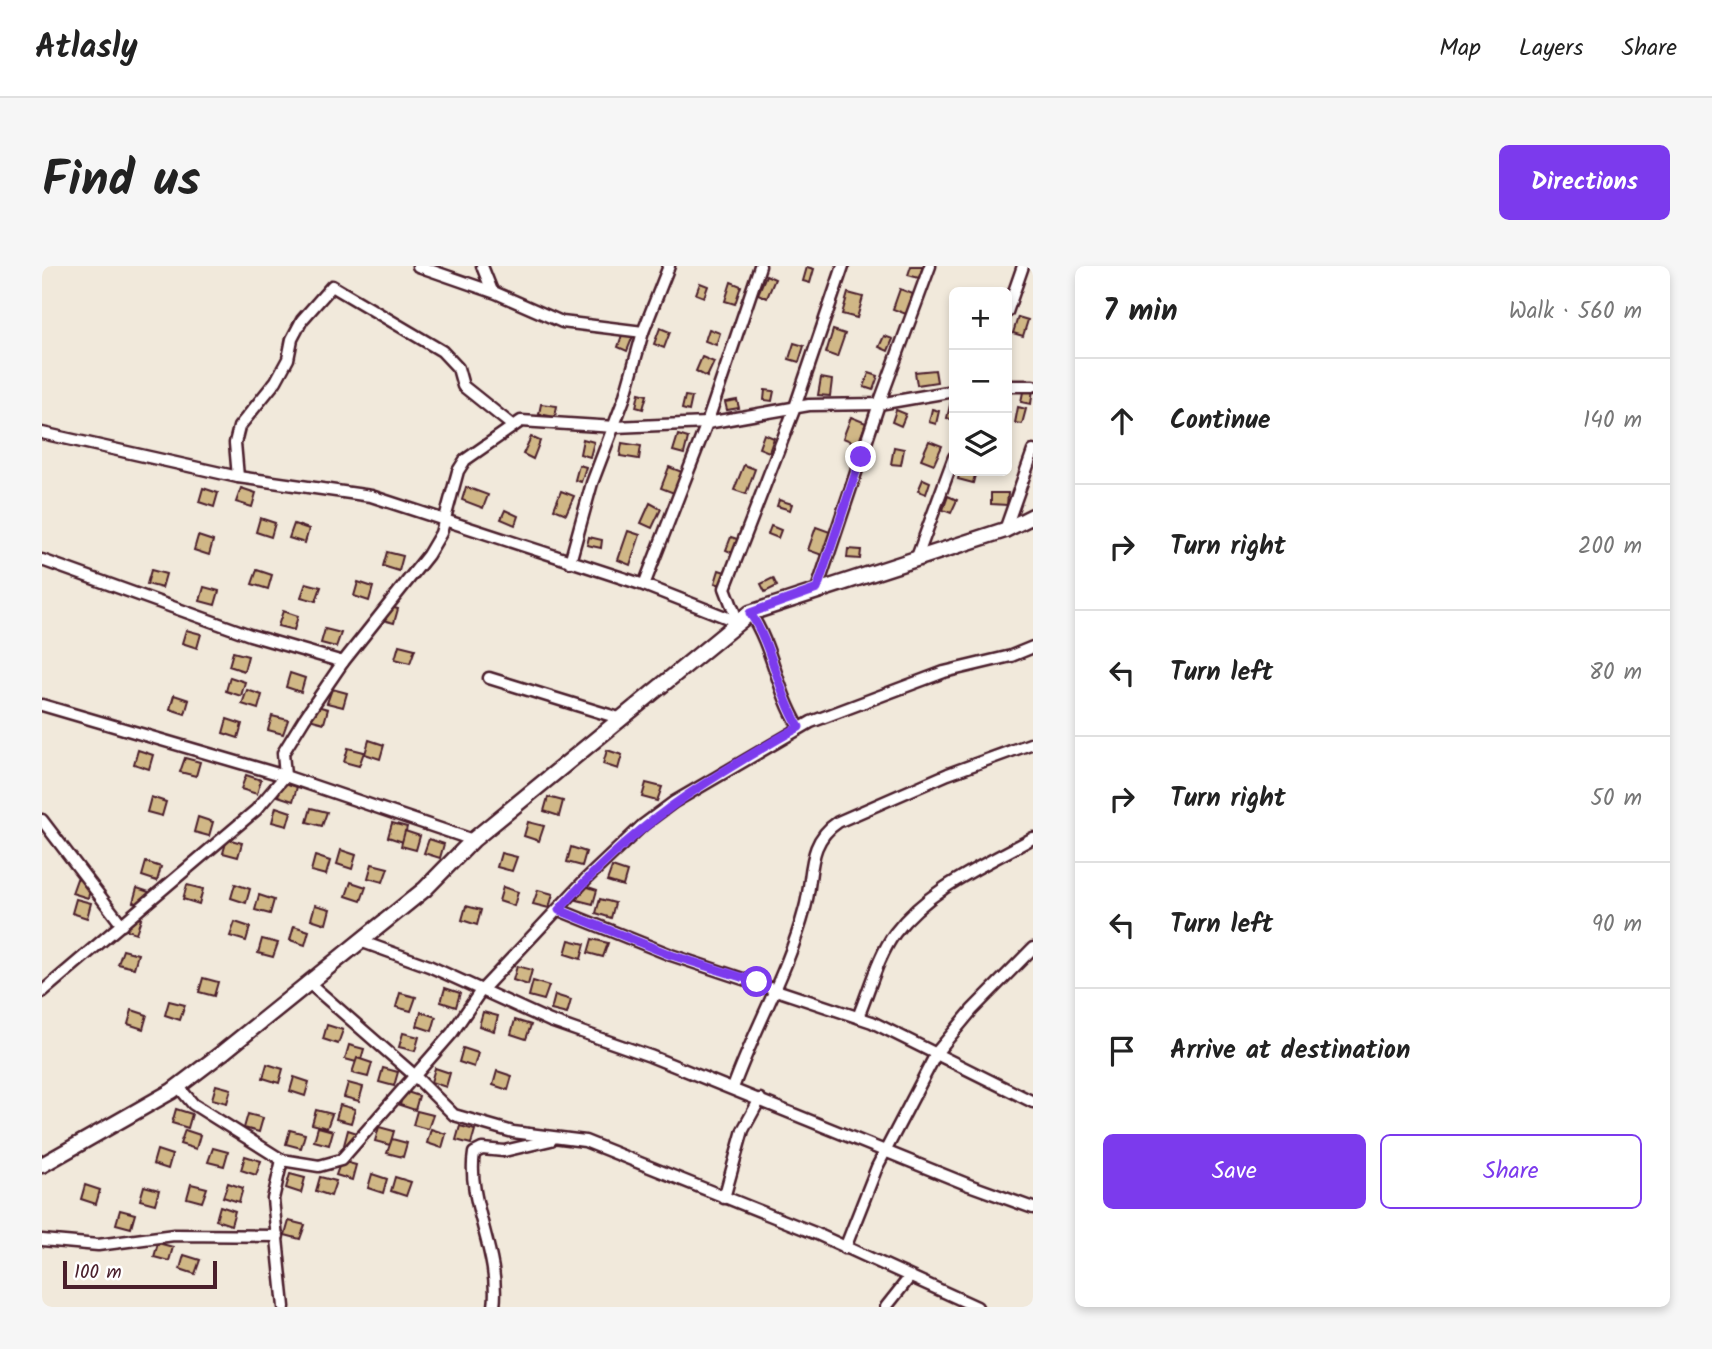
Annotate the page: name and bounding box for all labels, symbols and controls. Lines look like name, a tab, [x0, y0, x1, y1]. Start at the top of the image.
text: Atlasly	[35, 22, 138, 75]
text: Map	[1439, 29, 1481, 68]
text: Layers	[1519, 29, 1583, 68]
text: Share	[1621, 29, 1677, 68]
text: Find us	[42, 143, 200, 221]
button: Directions	[1499, 145, 1670, 220]
map controls	[949, 287, 1012, 476]
button: +	[949, 287, 1012, 350]
text: 7 min	[1103, 288, 1178, 336]
text: Walk · 560 m	[1509, 294, 1642, 330]
button: −	[949, 350, 1012, 413]
text: Continue	[1170, 400, 1271, 442]
icon: ahead	[1103, 402, 1141, 440]
text: 140 m	[1583, 403, 1642, 439]
button: layers	[949, 413, 1012, 476]
route end	[845, 441, 876, 472]
text: Turn right	[1170, 526, 1286, 568]
icon: right	[1103, 528, 1141, 566]
text: 200 m	[1578, 529, 1642, 565]
text: Turn left	[1170, 652, 1273, 694]
icon: left	[1103, 654, 1141, 692]
text: 80 m	[1589, 655, 1642, 691]
text: Turn right	[1170, 778, 1286, 820]
icon: right	[1103, 780, 1141, 818]
text: 50 m	[1591, 781, 1642, 817]
text: Turn left	[1170, 904, 1273, 946]
icon: left	[1103, 906, 1141, 944]
text: 90 m	[1592, 907, 1642, 943]
route start	[741, 966, 772, 997]
text: Arrive at destination	[1170, 1030, 1410, 1072]
icon: arrive	[1103, 1032, 1141, 1070]
button: Save	[1103, 1134, 1366, 1209]
button: Share	[1380, 1134, 1642, 1209]
scale bar	[63, 1258, 217, 1290]
text: 100 m	[74, 1258, 122, 1288]

